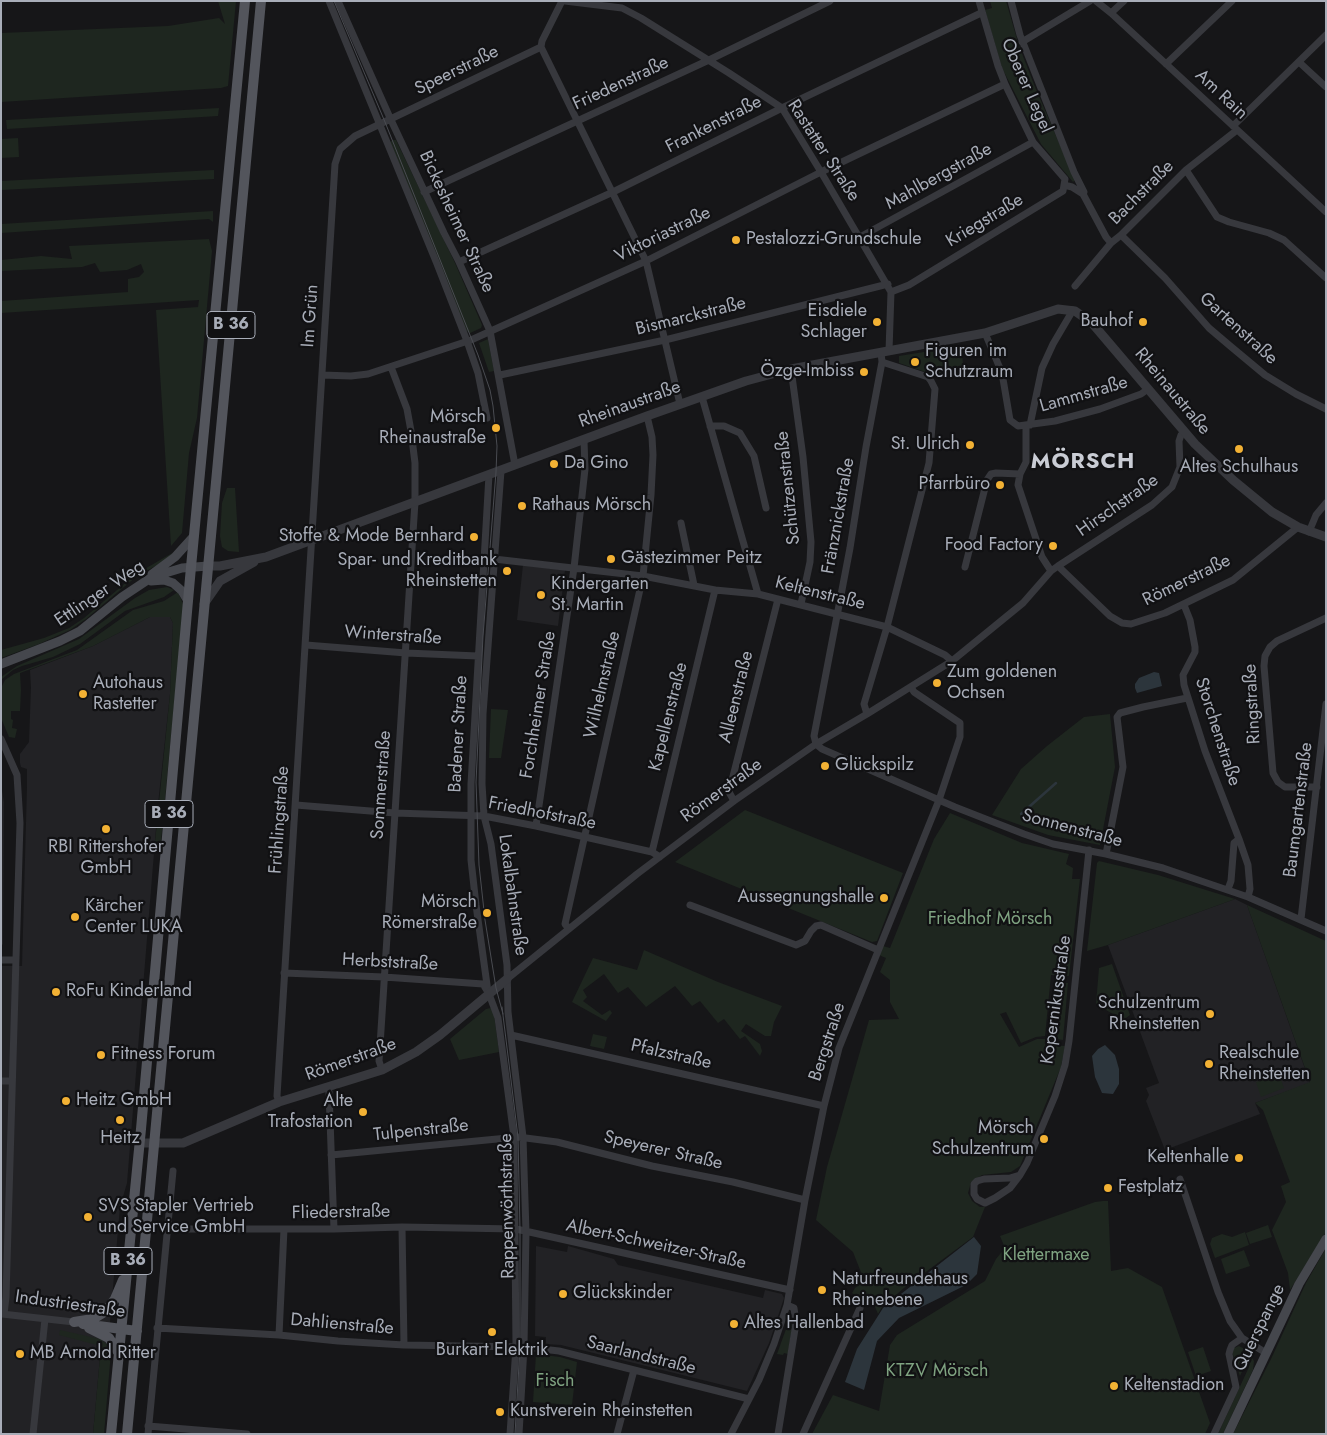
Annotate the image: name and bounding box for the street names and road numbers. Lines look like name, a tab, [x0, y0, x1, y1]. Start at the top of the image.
street label: Oberer Legel	[995, 35, 1057, 137]
street label: Speerstraße	[412, 41, 502, 101]
street label: Friedenstraße	[569, 52, 673, 116]
street label: Am Rain	[1190, 65, 1252, 125]
street label: Frankenstraße	[662, 92, 766, 158]
street label: Rastatter Straße	[782, 96, 864, 206]
street label: Mahlbergstraße	[882, 139, 996, 215]
street label: Bickesheimer Straße	[414, 148, 498, 296]
street label: Bachstraße	[1105, 156, 1179, 230]
street label: Kriegstraße	[942, 189, 1028, 253]
street label: Viktoriastraße	[612, 203, 714, 267]
street label: Im Grün	[298, 284, 324, 348]
street label: Gartenstraße	[1194, 288, 1282, 370]
street label: Bismarckstraße	[634, 293, 748, 341]
road number: B 36	[207, 312, 255, 338]
street label: Rheinaustraße	[1129, 344, 1215, 440]
street label: Lammstraße	[1037, 372, 1131, 418]
street label: Rheinaustraße	[576, 377, 684, 433]
street label: Schützenstraße	[772, 430, 806, 546]
street label: Fränznickstraße	[818, 456, 860, 576]
street label: Hirschstraße	[1073, 470, 1163, 542]
street label: Römerstraße	[1139, 550, 1235, 612]
street label: Ettlinger Weg	[51, 556, 149, 632]
street label: Keltenstraße	[773, 572, 867, 616]
street label: Winterstraße	[344, 622, 442, 650]
street label: Wilhelmstraße	[580, 629, 626, 741]
street label: Forchheimer Straße	[517, 630, 561, 780]
street label: Alleenstraße	[715, 649, 759, 745]
street label: Kapellenstraße	[645, 660, 693, 774]
street label: Ringstraße	[1240, 663, 1266, 745]
street label: Badener Straße	[445, 675, 473, 793]
street label: Storchenstraße	[1189, 675, 1245, 789]
street label: Sommerstraße	[367, 730, 397, 840]
street label: Baumgartenstraße	[1280, 741, 1318, 879]
street label: Römerstraße	[677, 754, 767, 828]
street label: Frühlingstraße	[265, 765, 295, 875]
street label: Friedhofstraße	[486, 793, 598, 835]
road number: B 36	[145, 801, 193, 828]
street label: Sonnenstraße	[1019, 805, 1125, 853]
street label: Lokalbahnstraße	[493, 833, 531, 957]
street label: Kopernikusstraße	[1037, 934, 1077, 1066]
street label: Herbststraße	[342, 950, 438, 976]
street label: Bergstraße	[805, 1000, 851, 1084]
street label: Römerstraße	[303, 1034, 399, 1086]
street label: Pfalzstraße	[629, 1035, 713, 1075]
street label: Tulpenstraße	[372, 1115, 470, 1147]
street label: Speyerer Straße	[602, 1127, 724, 1175]
street label: Rappenwörthstraße	[496, 1133, 520, 1279]
street label: Fliederstraße	[291, 1201, 391, 1225]
street label: Albert-Schweitzer-Straße	[564, 1215, 748, 1275]
road number: B 36	[104, 1248, 152, 1274]
street label: Querspange	[1230, 1281, 1290, 1375]
street label: Industriestraße	[13, 1287, 127, 1323]
street label: Dahlienstraße	[289, 1310, 395, 1340]
street label: Saarlandstraße	[584, 1332, 698, 1380]

